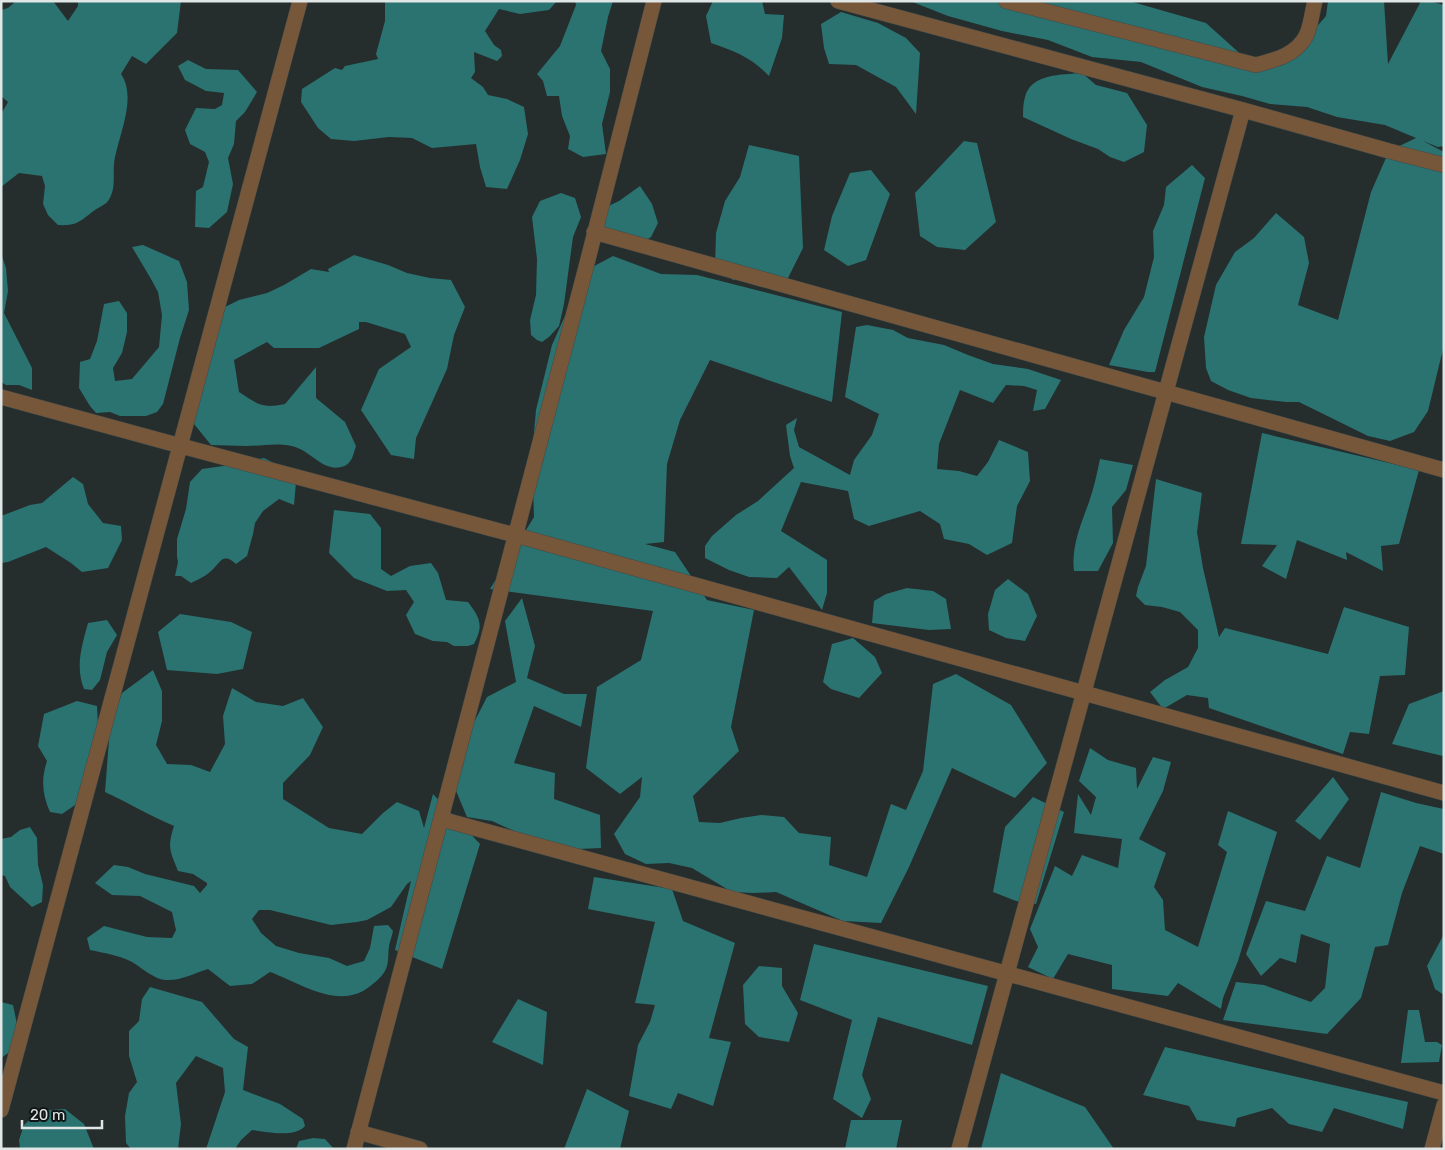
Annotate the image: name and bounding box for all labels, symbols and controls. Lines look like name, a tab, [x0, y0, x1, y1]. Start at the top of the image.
scale bar	[22, 1098, 102, 1130]
text: 20 m	[30, 1106, 65, 1124]

